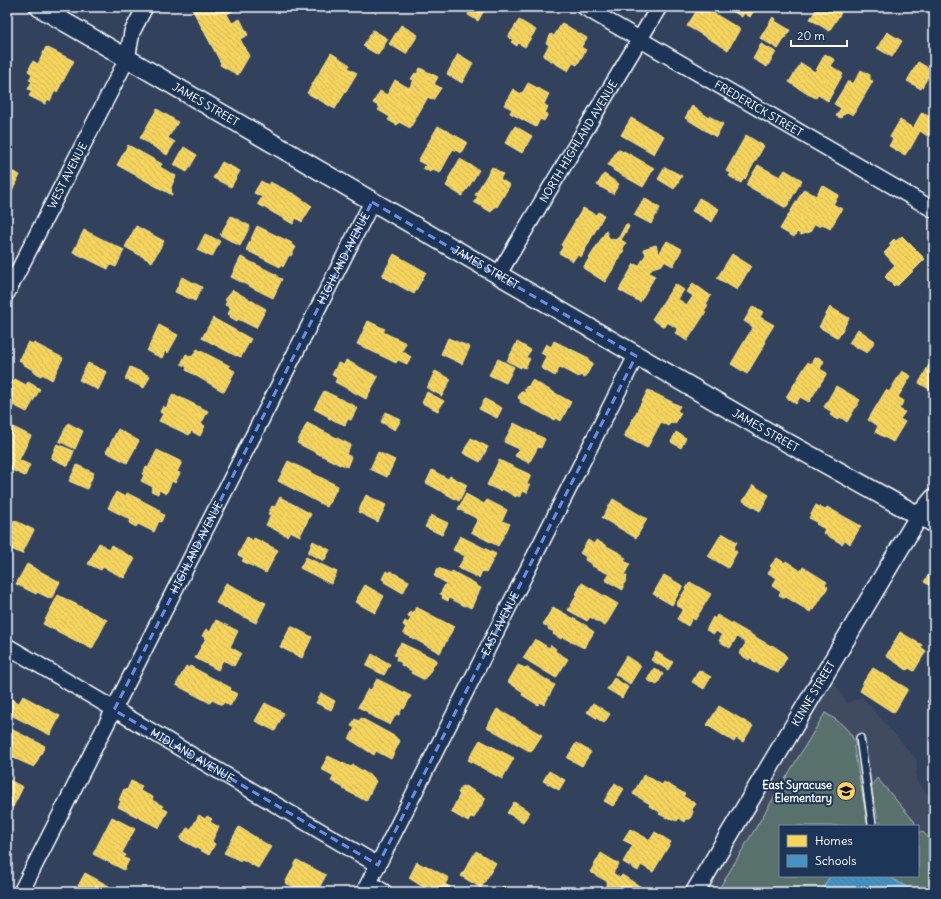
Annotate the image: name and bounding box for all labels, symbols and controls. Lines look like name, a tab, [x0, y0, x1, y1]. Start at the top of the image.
scale bar	[791, 22, 847, 48]
text: 20 m	[797, 28, 825, 43]
street label: FREDERICK STREET	[712, 77, 806, 140]
street label: NORTH HIGHLAND AVENUE	[536, 78, 620, 205]
street label: JAMES STREET	[170, 79, 242, 129]
street label: WEST AVENUE	[44, 140, 90, 211]
street label: HIGHLAND AVENUE	[314, 210, 373, 307]
street label: JAMES STREET	[450, 243, 522, 292]
street label: JAMES STREET	[730, 406, 802, 455]
street label: HIGHLAND AVENUE	[167, 499, 226, 595]
street label: EAST AVENUE	[478, 589, 522, 658]
street label: KINNE STREET	[788, 658, 838, 729]
street label: MIDLAND AVENUE	[148, 725, 236, 785]
place label: East Syracuse Elementary	[762, 778, 832, 806]
school or university icon: East Syracuse Elementary	[835, 780, 857, 802]
legend	[779, 825, 919, 877]
text: Homes	[815, 833, 853, 848]
text: Schools	[815, 853, 856, 868]

